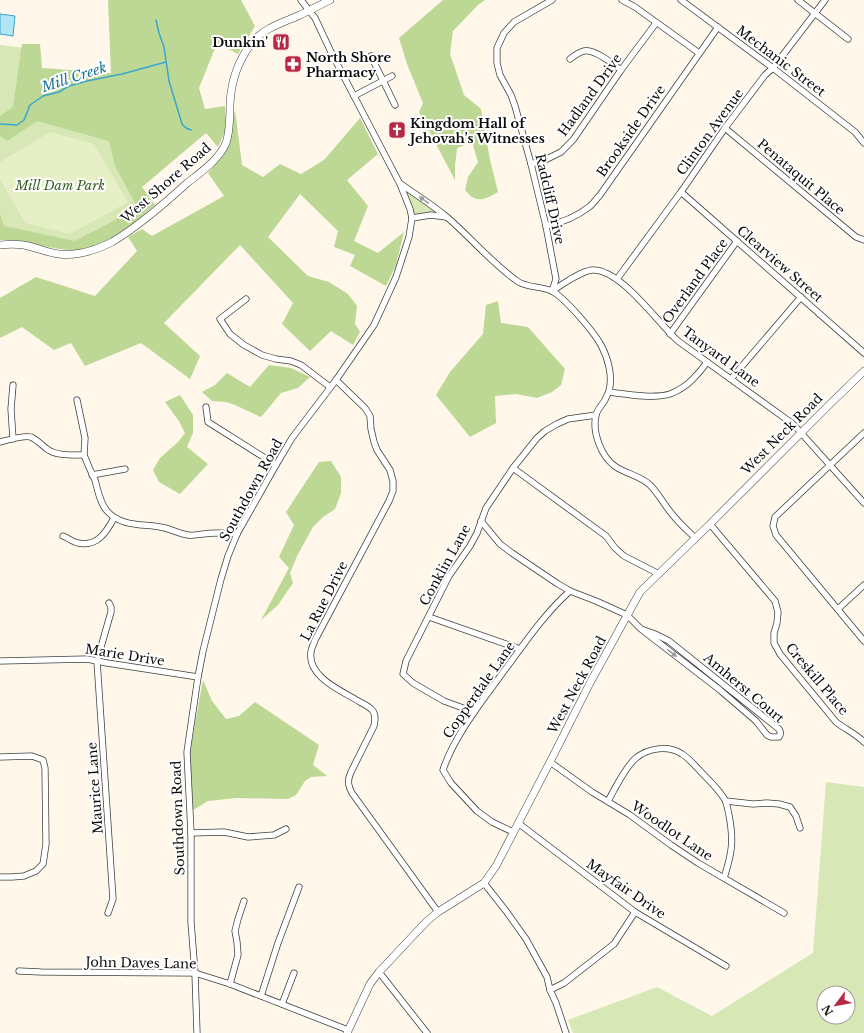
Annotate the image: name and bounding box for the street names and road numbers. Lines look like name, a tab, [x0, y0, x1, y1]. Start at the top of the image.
street label: Mechanic Street	[733, 22, 829, 100]
street label: Hadland Drive	[554, 50, 626, 140]
street label: Brookside Drive	[593, 82, 669, 180]
street label: Clinton Avenue	[673, 85, 747, 179]
street label: Penataquit Place	[754, 135, 848, 219]
street label: West Shore Road	[117, 139, 215, 227]
street label: Radcliff Drive	[531, 152, 569, 246]
street label: Clearview Street	[733, 222, 827, 306]
street label: Overland Place	[658, 235, 732, 327]
street label: Tanyard Lane	[679, 323, 763, 391]
street label: West Neck Road	[737, 390, 826, 479]
street label: Southdown Road	[216, 435, 286, 544]
street label: Conklin Lane	[416, 521, 474, 609]
street label: La Rue Drive	[297, 558, 351, 644]
street label: West Neck Road	[544, 633, 610, 738]
street label: Copperdale Lane	[439, 638, 519, 742]
street label: Creskill Place	[782, 639, 852, 719]
street label: Marie Drive	[84, 640, 166, 670]
street label: Amherst Court	[700, 649, 788, 727]
street label: Maurice Lane	[83, 742, 107, 834]
street label: Southdown Road	[167, 760, 188, 876]
street label: Woodlot Lane	[627, 797, 716, 864]
street label: Mayfair Drive	[583, 855, 669, 923]
street label: John Daves Lane	[83, 953, 197, 972]

